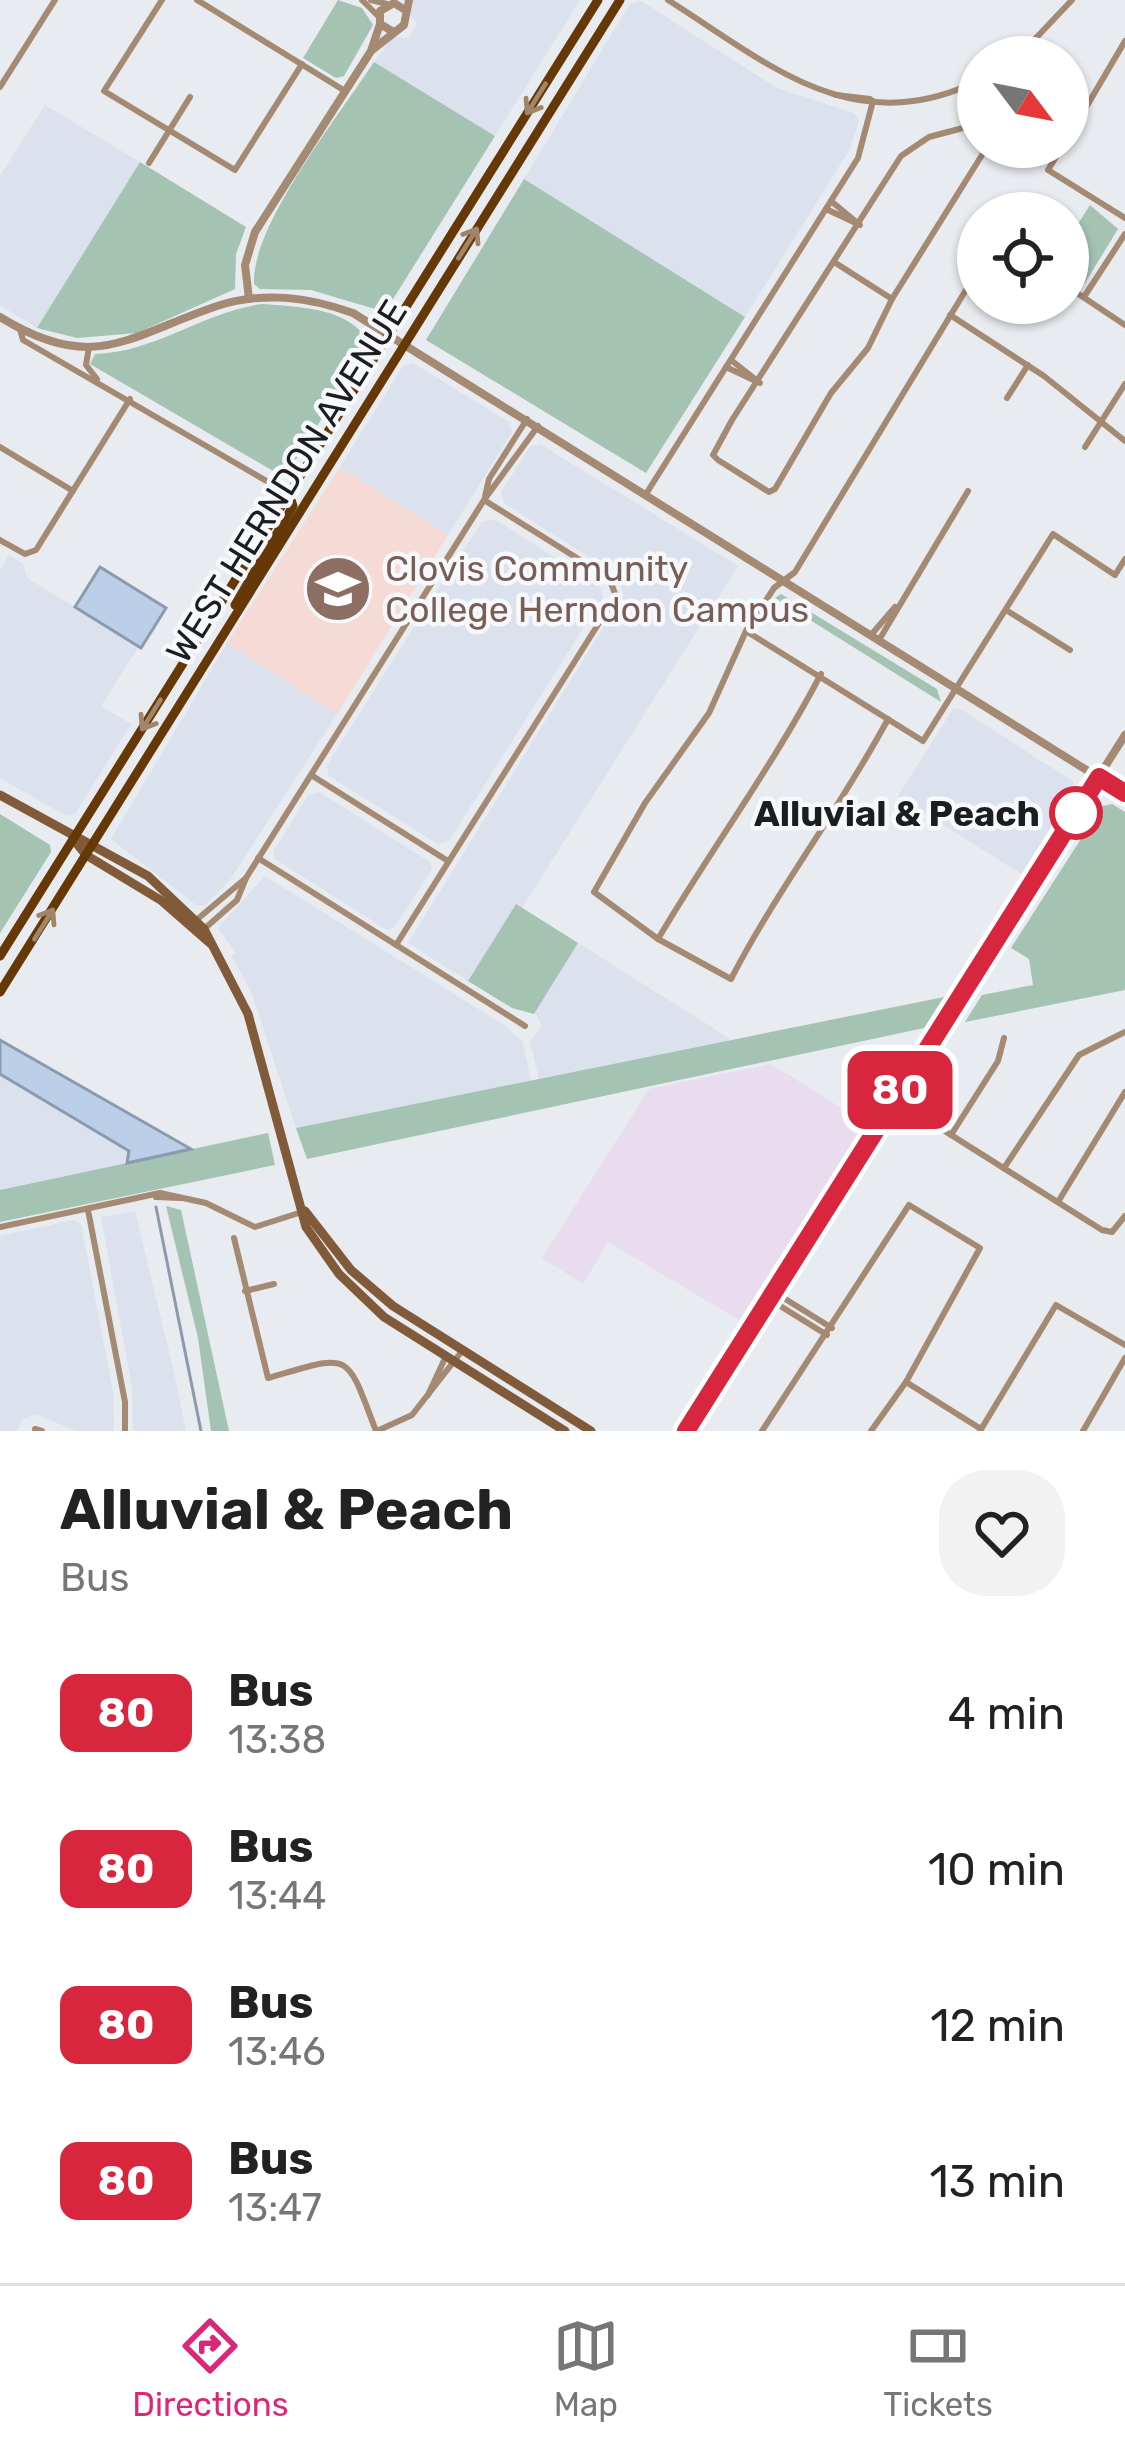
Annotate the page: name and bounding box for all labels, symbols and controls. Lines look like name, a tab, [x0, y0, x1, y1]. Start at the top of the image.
north arrow	[957, 36, 1089, 168]
map controls	[957, 36, 1089, 324]
one-way arrow	[524, 81, 548, 115]
button: locate	[957, 192, 1089, 324]
one-way arrow	[455, 227, 480, 261]
street label: WEST HERNDON AVENUE	[157, 292, 416, 671]
place label: Clovis Community College Herndon Campus	[385, 547, 809, 631]
school or university icon: Clovis Community College Herndon Campus	[303, 554, 373, 624]
one-way arrow	[139, 697, 163, 731]
marker: Alluvial & Peach	[1051, 788, 1101, 838]
place label: Alluvial & Peach	[754, 792, 1040, 835]
one-way arrow	[32, 908, 56, 942]
line badge: 80	[846, 1051, 954, 1129]
text: 80	[872, 1065, 929, 1115]
button: heart	[939, 1470, 1065, 1596]
text: Alluvial & Peach	[60, 1476, 513, 1543]
text: Bus	[60, 1555, 129, 1601]
text: Bus	[228, 1664, 313, 1717]
text: 4 min	[948, 1687, 1065, 1740]
text: 80	[98, 1688, 155, 1738]
text: 13:38	[228, 1717, 326, 1763]
text: Bus	[228, 1820, 313, 1873]
text: 10 min	[928, 1843, 1065, 1896]
text: 80	[98, 1844, 155, 1894]
text: 13:44	[228, 1873, 327, 1919]
text: Bus	[228, 1976, 313, 2029]
text: 12 min	[930, 1999, 1065, 2052]
text: 80	[98, 2000, 155, 2050]
text: 13:46	[228, 2029, 326, 2075]
text: Bus	[228, 2132, 313, 2185]
text: 13 min	[930, 2155, 1065, 2208]
text: 80	[98, 2156, 155, 2206]
text: 13:47	[228, 2185, 322, 2231]
tab: Directions	[132, 2313, 288, 2424]
tab: Map	[553, 2313, 619, 2424]
tab: Tickets	[883, 2313, 993, 2424]

